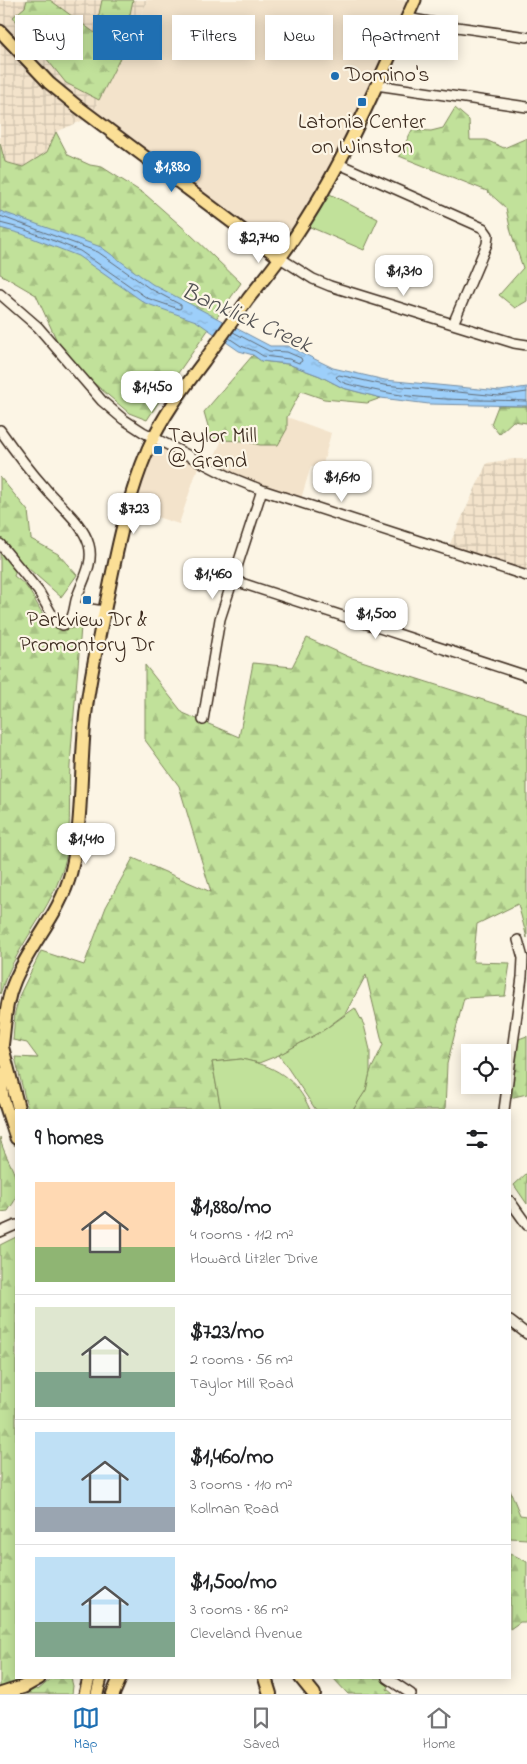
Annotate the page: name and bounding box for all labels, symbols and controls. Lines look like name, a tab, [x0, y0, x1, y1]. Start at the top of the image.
chip: Buy	[15, 15, 83, 60]
chip: Rent	[93, 15, 162, 60]
chip: Filters	[172, 15, 255, 60]
chip: New	[265, 15, 333, 60]
chip: Apartment	[343, 15, 458, 60]
place label: Domino's	[344, 60, 429, 92]
marker: Domino's	[329, 70, 341, 82]
marker: Latonia Center on Winston	[356, 96, 368, 108]
place label: Latonia Center on Winston	[298, 107, 426, 164]
pin: $1,880	[131, 150, 213, 193]
text: $1,880	[154, 155, 190, 179]
pin: $2,740	[218, 222, 300, 264]
text: $2,740	[239, 226, 279, 250]
pin: $1,310	[363, 254, 445, 297]
text: $1,310	[386, 259, 422, 283]
water label: Banklick Creek	[175, 275, 318, 364]
pin: $1,450	[111, 370, 193, 413]
text: $1,450	[132, 375, 172, 399]
place label: Taylor Mill @ Grand	[168, 421, 257, 478]
marker: Taylor Mill @ Grand	[152, 444, 164, 456]
pin: $1,610	[301, 460, 383, 503]
text: $1,610	[324, 465, 360, 489]
pin: $723	[104, 492, 164, 535]
text: $723	[119, 497, 149, 521]
pin: $1,460	[172, 558, 254, 600]
text: $1,460	[194, 562, 232, 586]
marker: Parkview Dr & Promontory Dr	[81, 594, 93, 606]
pin: $1,500	[335, 598, 417, 640]
text: $1,500	[356, 602, 396, 626]
place label: Parkview Dr & Promontory Dr	[19, 605, 155, 663]
pin: $1,410	[45, 822, 127, 865]
text: $1,410	[68, 827, 104, 851]
map controls	[461, 1044, 511, 1094]
button: locate	[461, 1044, 511, 1094]
text: 9 homes	[35, 1124, 104, 1154]
icon: filters	[463, 1125, 491, 1153]
text: $1,880/mo	[190, 1193, 272, 1223]
icon: home	[75, 1202, 135, 1262]
text: 4 rooms · 112 m²	[190, 1223, 293, 1247]
text: Howard Litzler Drive	[190, 1247, 318, 1271]
text: $723/mo	[190, 1318, 264, 1348]
icon: home	[75, 1327, 135, 1387]
text: 2 rooms · 56 m²	[190, 1348, 293, 1372]
text: Taylor Mill Road	[190, 1372, 293, 1396]
text: $1,460/mo	[190, 1443, 274, 1473]
icon: home	[75, 1452, 135, 1512]
text: 3 rooms · 110 m²	[190, 1473, 292, 1497]
text: Kollman Road	[190, 1497, 279, 1521]
text: $1,500/mo	[190, 1568, 277, 1598]
icon: home	[75, 1577, 135, 1637]
text: 3 rooms · 86 m²	[190, 1598, 288, 1622]
text: Cleveland Avenue	[190, 1622, 303, 1646]
tab: Map	[72, 1704, 100, 1755]
tab: Saved	[243, 1704, 279, 1755]
tab: Home	[423, 1704, 455, 1755]

